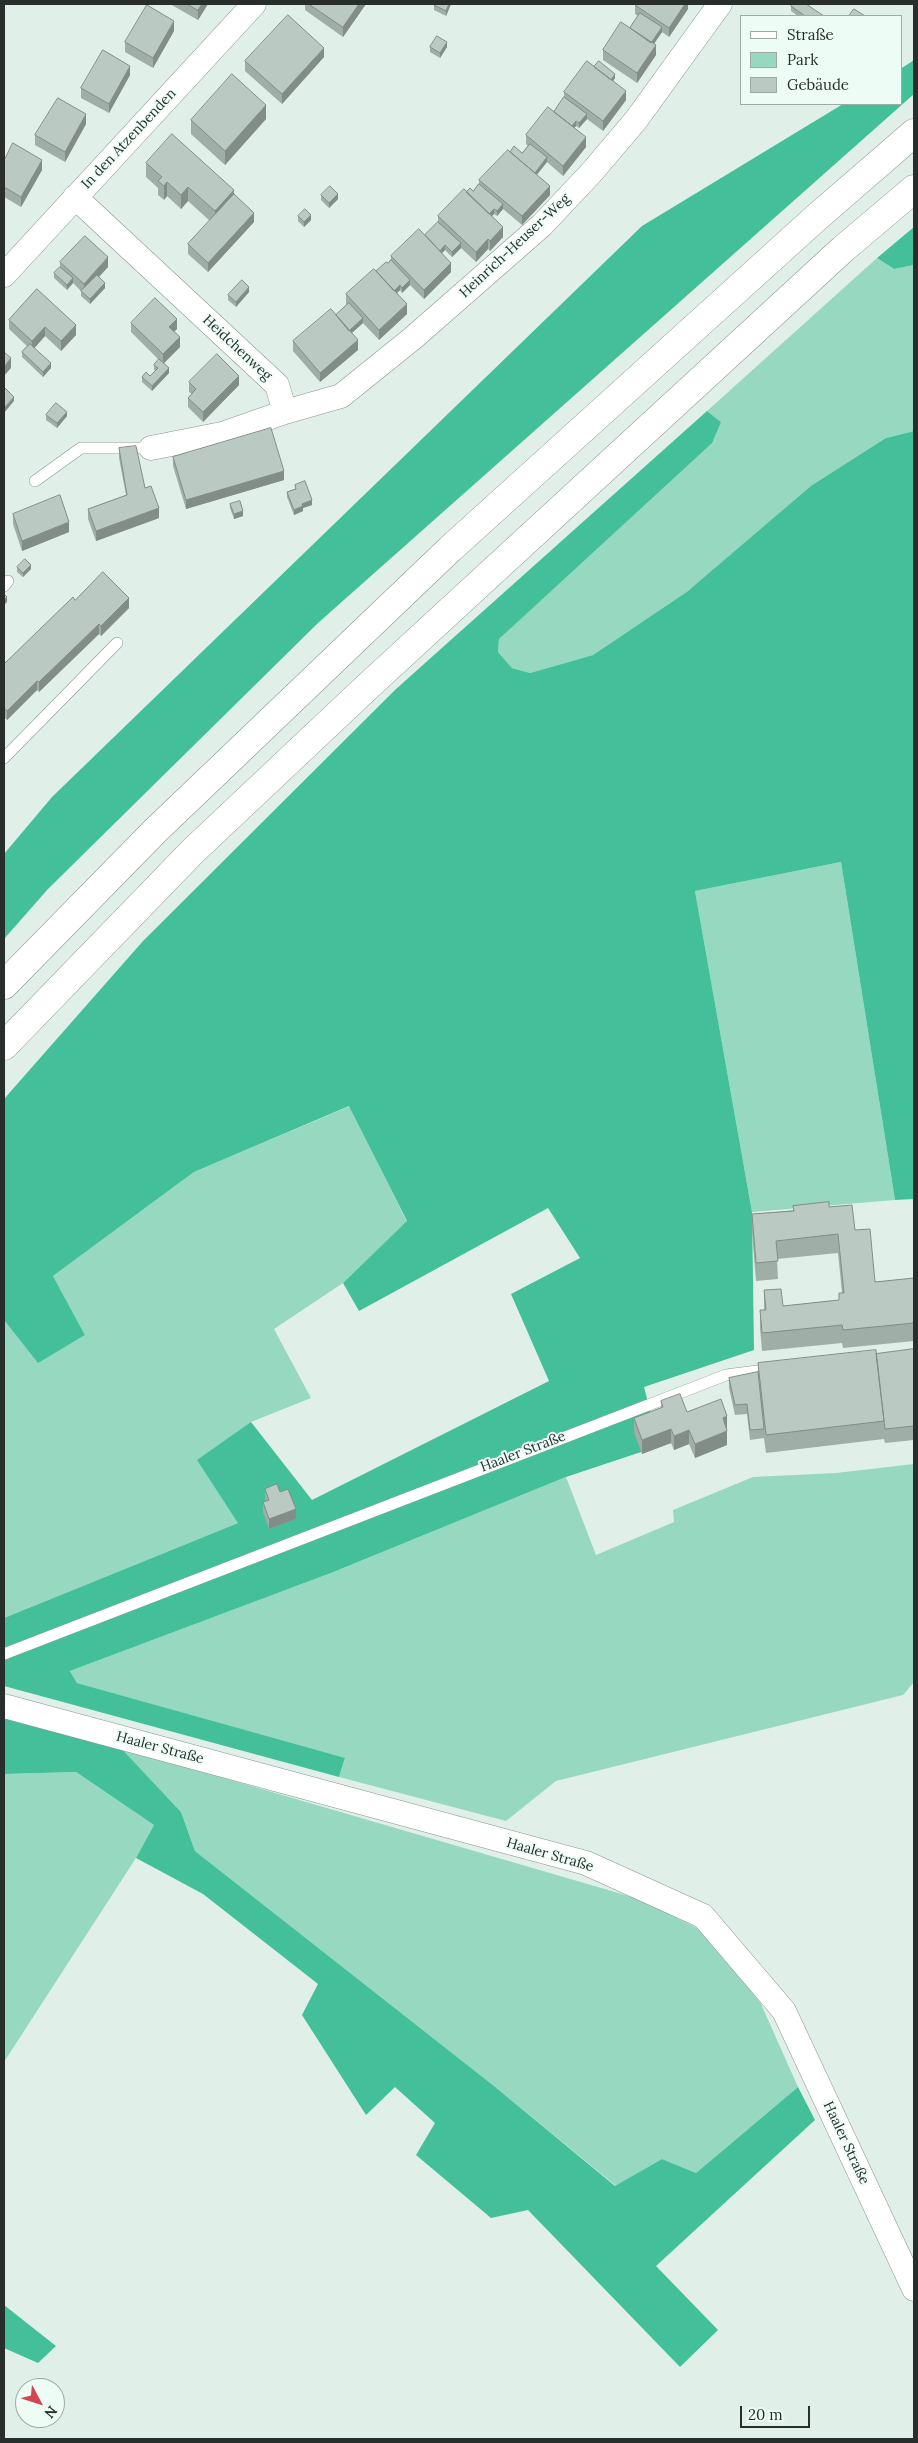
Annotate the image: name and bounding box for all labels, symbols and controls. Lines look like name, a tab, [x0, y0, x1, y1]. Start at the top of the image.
legend	[740, 15, 903, 105]
text: Straße	[787, 25, 834, 44]
text: Park	[787, 50, 818, 69]
text: Gebäude	[787, 75, 849, 94]
street label: In den Atzenbenden	[78, 85, 180, 193]
street label: Heinrich-Heuser-Weg	[456, 190, 574, 302]
street label: Heidchenweg	[199, 312, 275, 384]
street label: Haaler Straße	[478, 1428, 568, 1476]
street label: Haaler Straße	[114, 1728, 206, 1768]
street label: Haaler Straße	[504, 1835, 596, 1875]
street label: Haaler Straße	[819, 2099, 873, 2187]
north arrow	[15, 2378, 65, 2428]
scale bar	[743, 2396, 813, 2428]
text: N	[40, 2402, 61, 2422]
text: 20 m	[748, 2405, 783, 2424]

